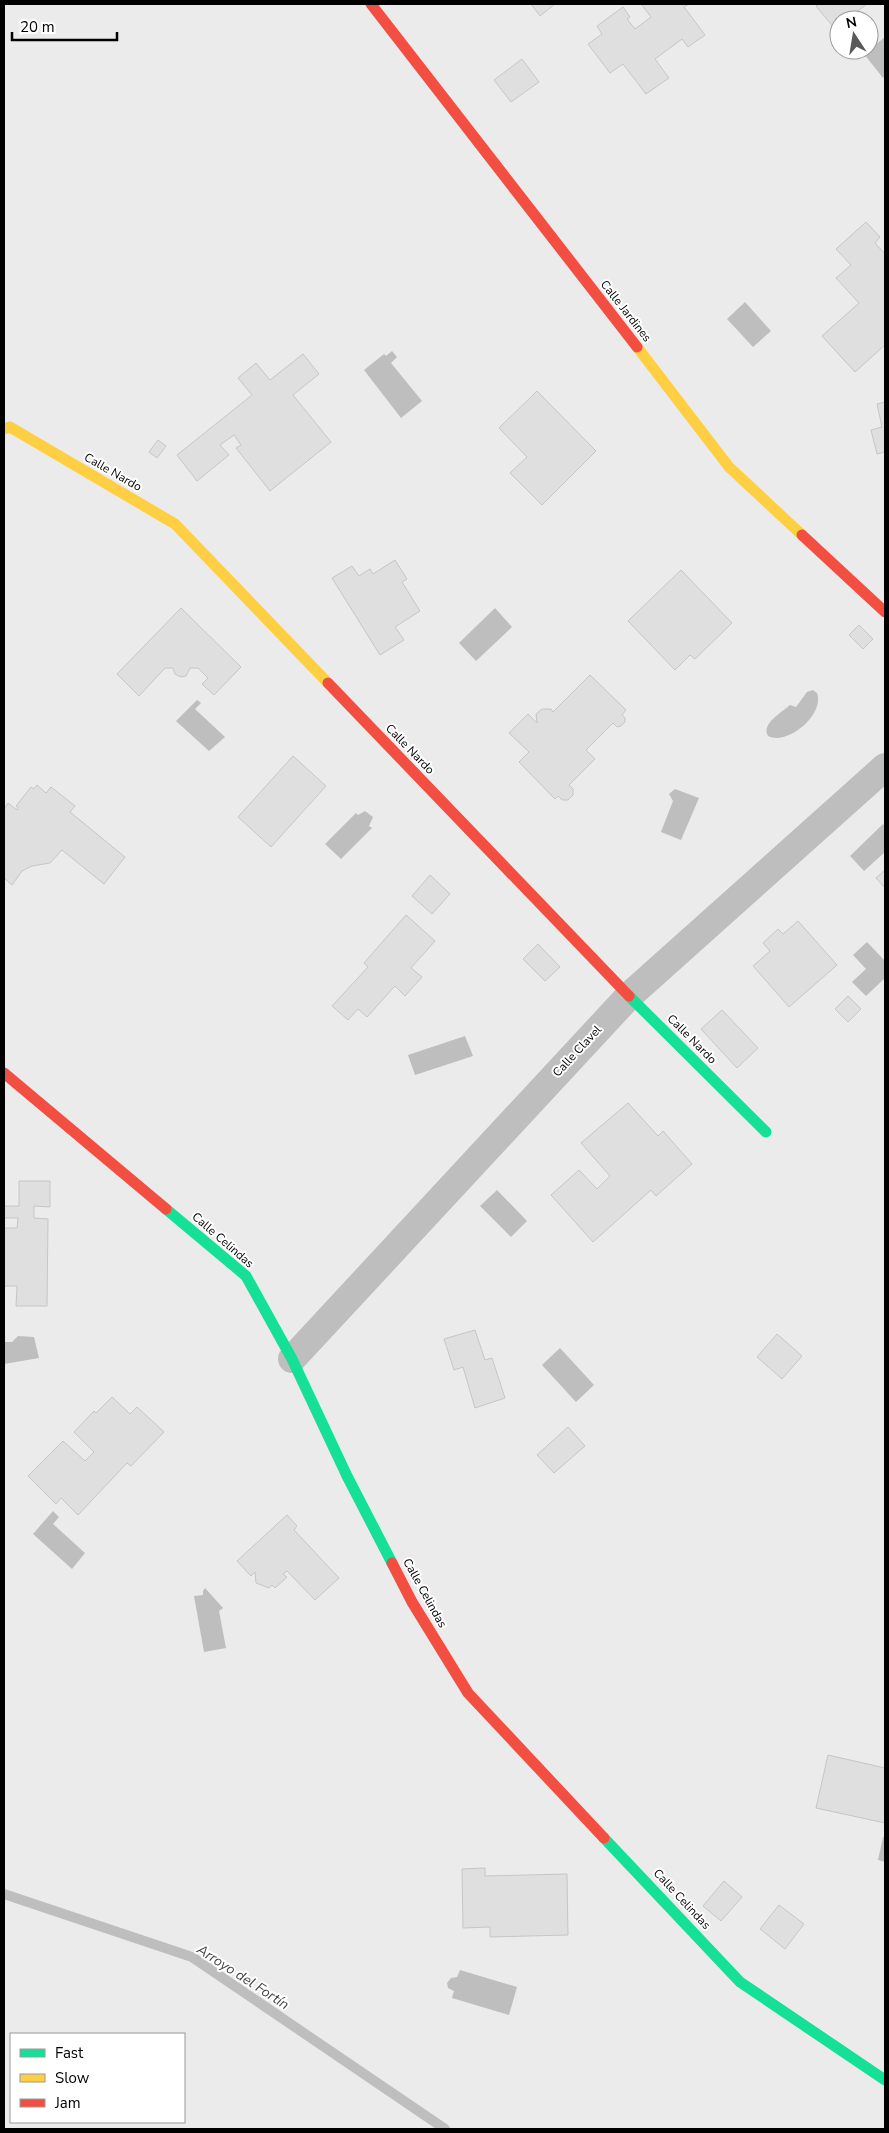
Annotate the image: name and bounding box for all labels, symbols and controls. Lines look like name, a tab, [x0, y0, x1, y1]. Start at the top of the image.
scale bar	[12, 10, 118, 42]
north arrow	[829, 10, 879, 60]
text: N	[844, 12, 859, 33]
text: 20 m	[20, 17, 55, 37]
street label: Calle Jardines	[597, 277, 655, 345]
street label: Calle Nardo	[81, 449, 145, 495]
street label: Calle Nardo	[382, 720, 438, 778]
street label: Calle Nardo	[664, 1011, 720, 1067]
street label: Calle Clavel	[549, 1022, 605, 1080]
street label: Calle Celindas	[189, 1209, 258, 1271]
street label: Calle Celindas	[399, 1555, 451, 1631]
street label: Calle Celindas	[650, 1865, 714, 1933]
water label: Arroyo del Fortín	[192, 1940, 293, 2014]
legend	[10, 2033, 185, 2123]
text: Fast	[55, 2043, 84, 2063]
text: Slow	[55, 2068, 90, 2088]
text: Jam	[54, 2093, 81, 2113]

